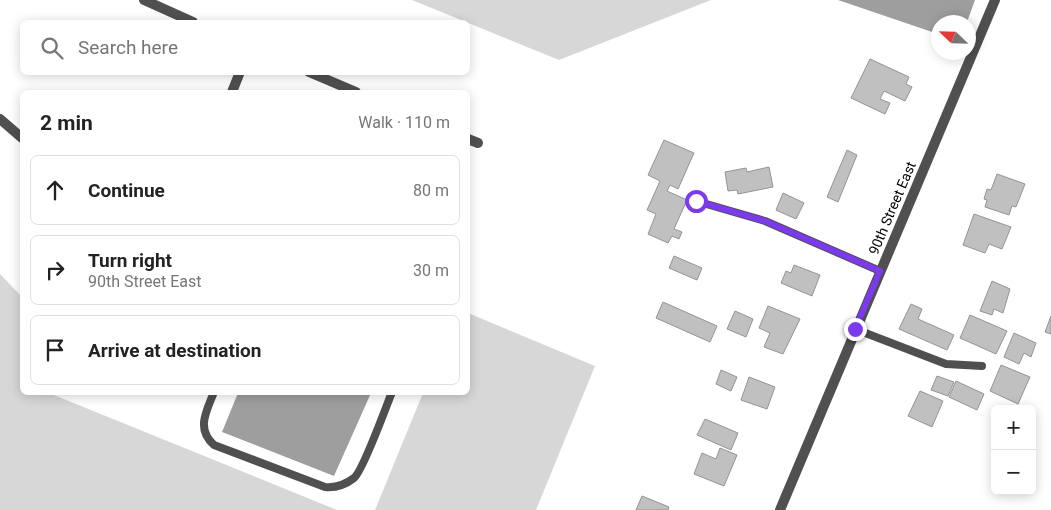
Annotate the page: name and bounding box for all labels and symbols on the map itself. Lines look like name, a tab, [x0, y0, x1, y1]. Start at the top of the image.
north arrow	[931, 15, 976, 60]
street label: 90th Street East	[865, 159, 919, 257]
route start	[685, 190, 708, 213]
route end	[844, 318, 867, 341]

